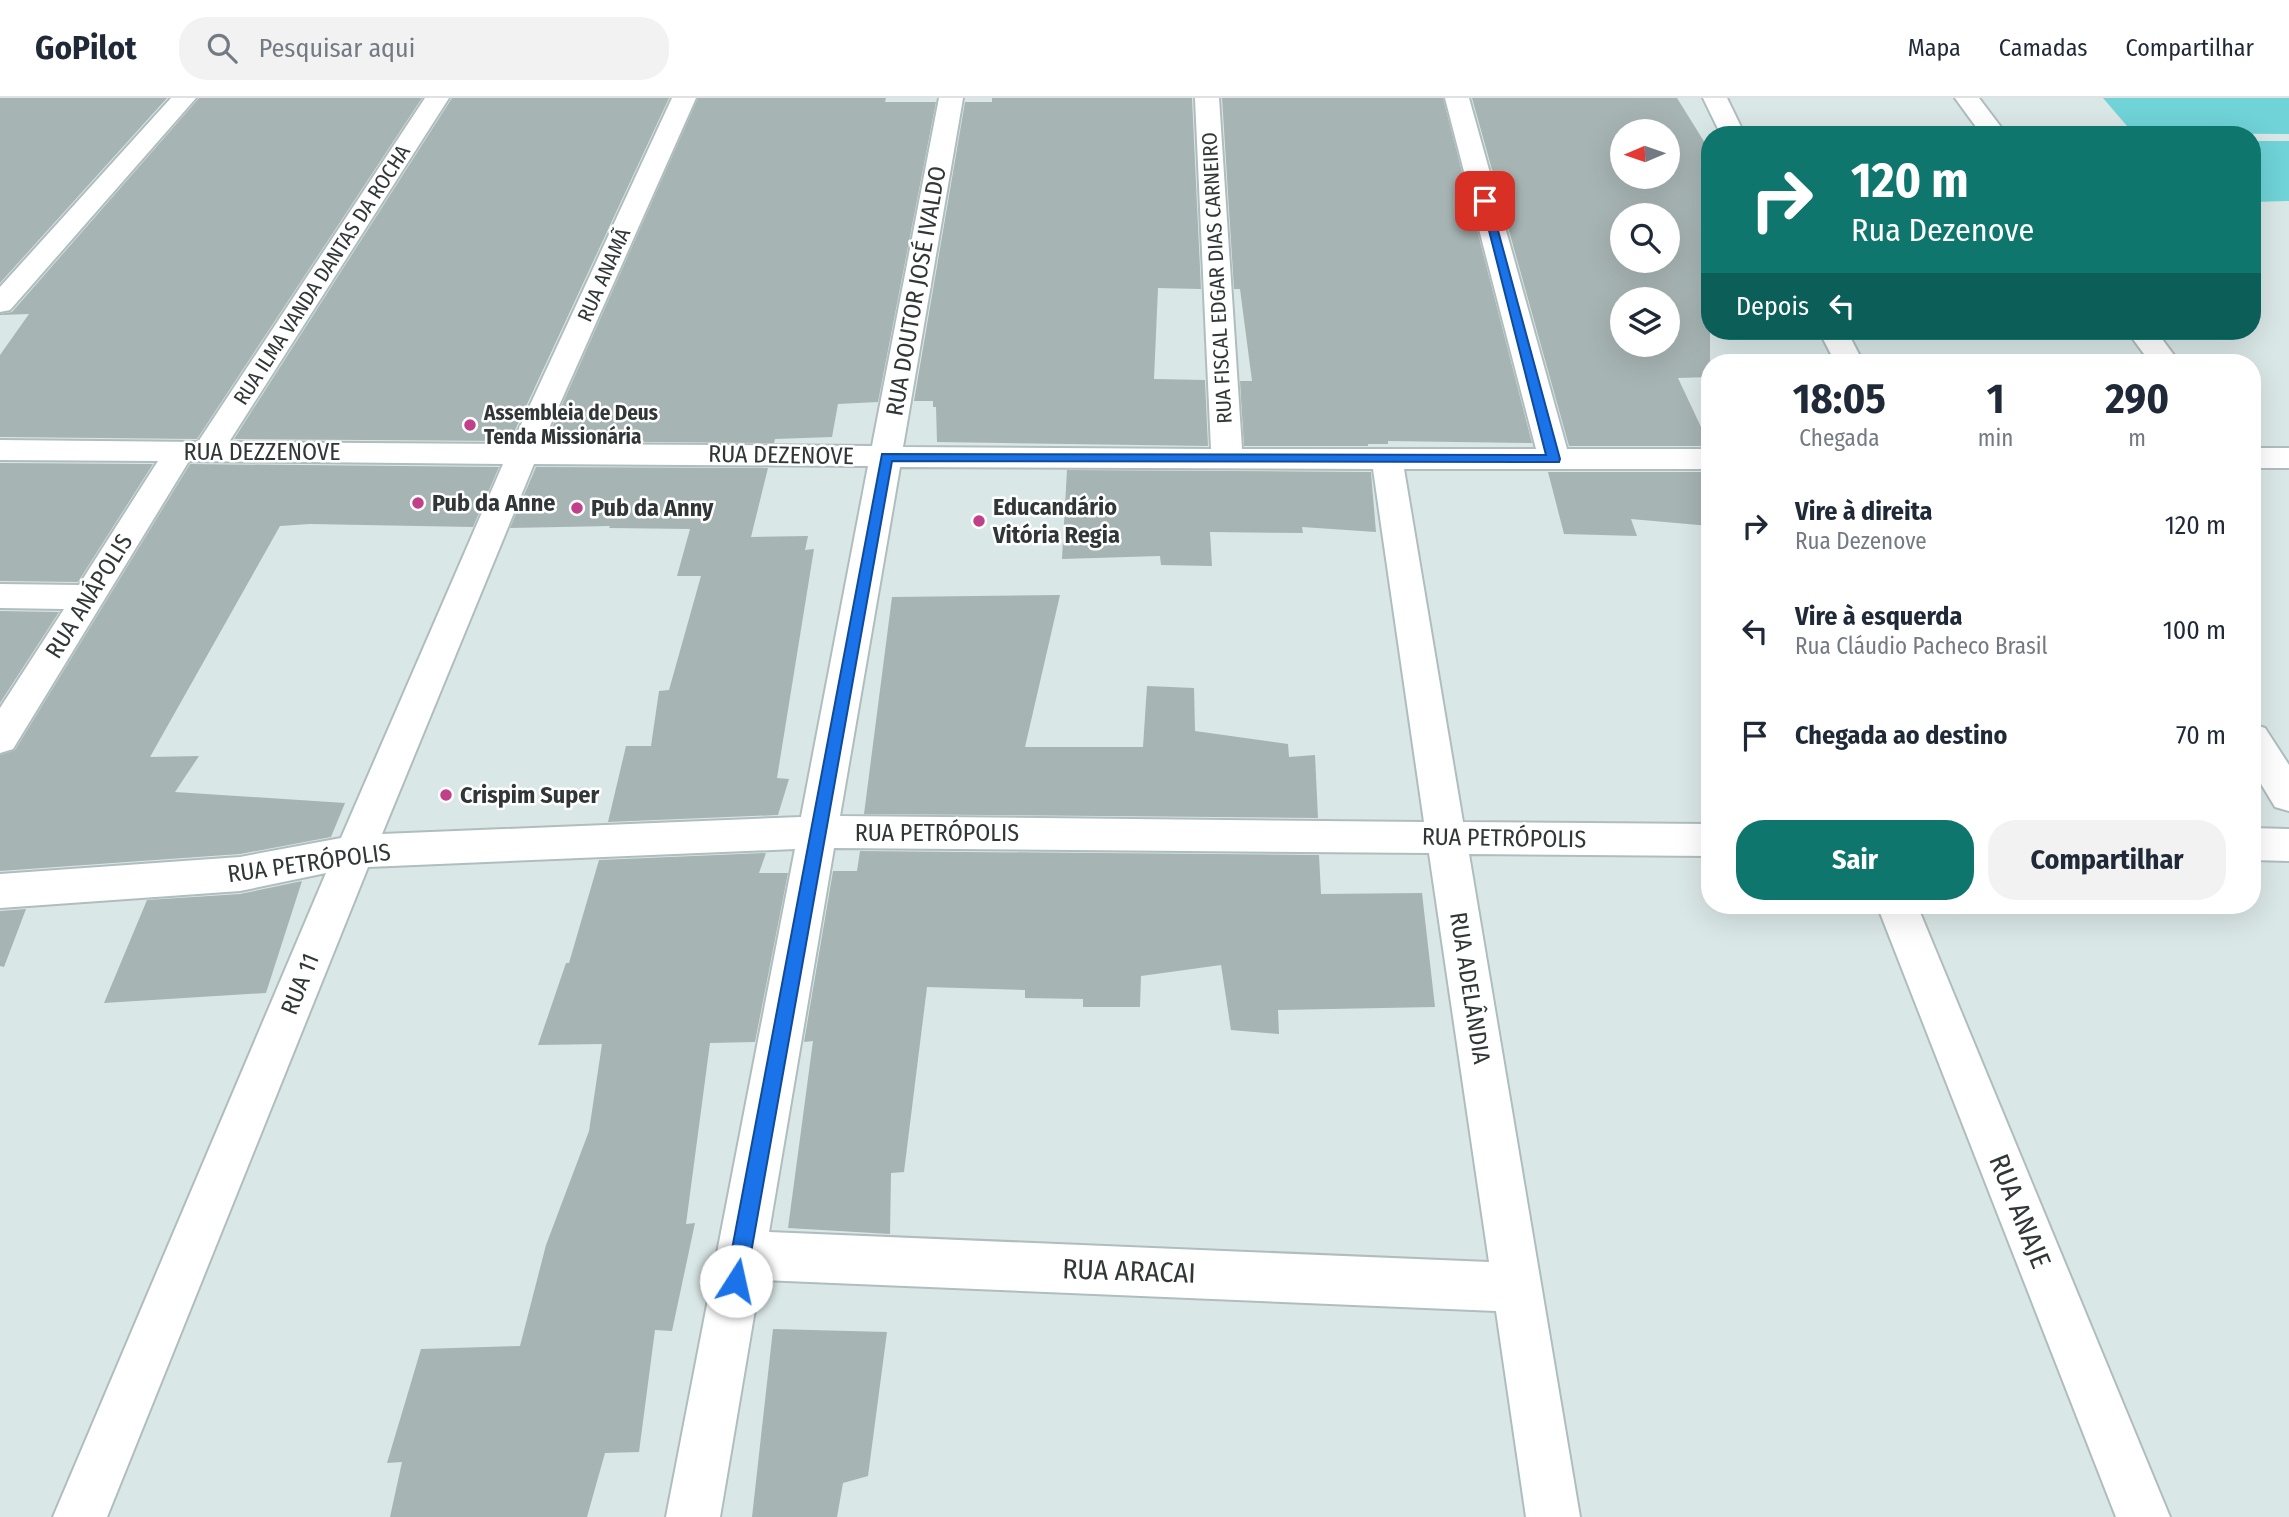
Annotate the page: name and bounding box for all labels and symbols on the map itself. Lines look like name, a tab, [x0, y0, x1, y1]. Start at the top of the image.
north arrow	[1610, 119, 1680, 189]
street label: RUA FISCAL EDGAR DIAS CARNEIRO	[1196, 132, 1238, 424]
street label: RUA ILMA VANDA DANTAS DA ROCHA	[228, 140, 416, 410]
street label: RUA DOUTOR JOSÉ IVALDO	[879, 164, 952, 418]
pin	[1455, 171, 1515, 231]
street label: RUA ANAMÃ	[572, 224, 636, 326]
place label: Assembleia de Deus Tenda Missionária	[483, 400, 658, 450]
marker: Assembleia de Deus Tenda Missionária	[462, 417, 478, 433]
street label: RUA DEZZENOVE	[184, 438, 340, 466]
street label: RUA DEZENOVE	[708, 440, 854, 470]
place label: Pub da Anne	[432, 489, 555, 517]
place label: Educandário Vitória Regia	[992, 493, 1120, 549]
place label: Pub da Anny	[591, 494, 714, 522]
marker: Pub da Anne	[410, 495, 426, 511]
marker: Pub da Anny	[569, 500, 585, 516]
marker: Educandário Vitória Regia	[971, 513, 987, 529]
street label: RUA ANÁPOLIS	[39, 528, 138, 663]
place label: Crispim Super	[460, 781, 599, 809]
marker: Crispim Super	[438, 787, 454, 803]
street label: RUA PETRÓPOLIS	[855, 819, 1019, 847]
street label: RUA PETRÓPOLIS	[1422, 823, 1586, 853]
street label: RUA PETRÓPOLIS	[226, 838, 392, 888]
street label: RUA ADELÂNDIA	[1444, 910, 1496, 1066]
street label: RUA 11	[275, 949, 325, 1019]
street label: RUA ANAJE	[1982, 1149, 2058, 1273]
position arrow	[699, 1244, 773, 1318]
street label: RUA ARACAI	[1062, 1252, 1196, 1290]

